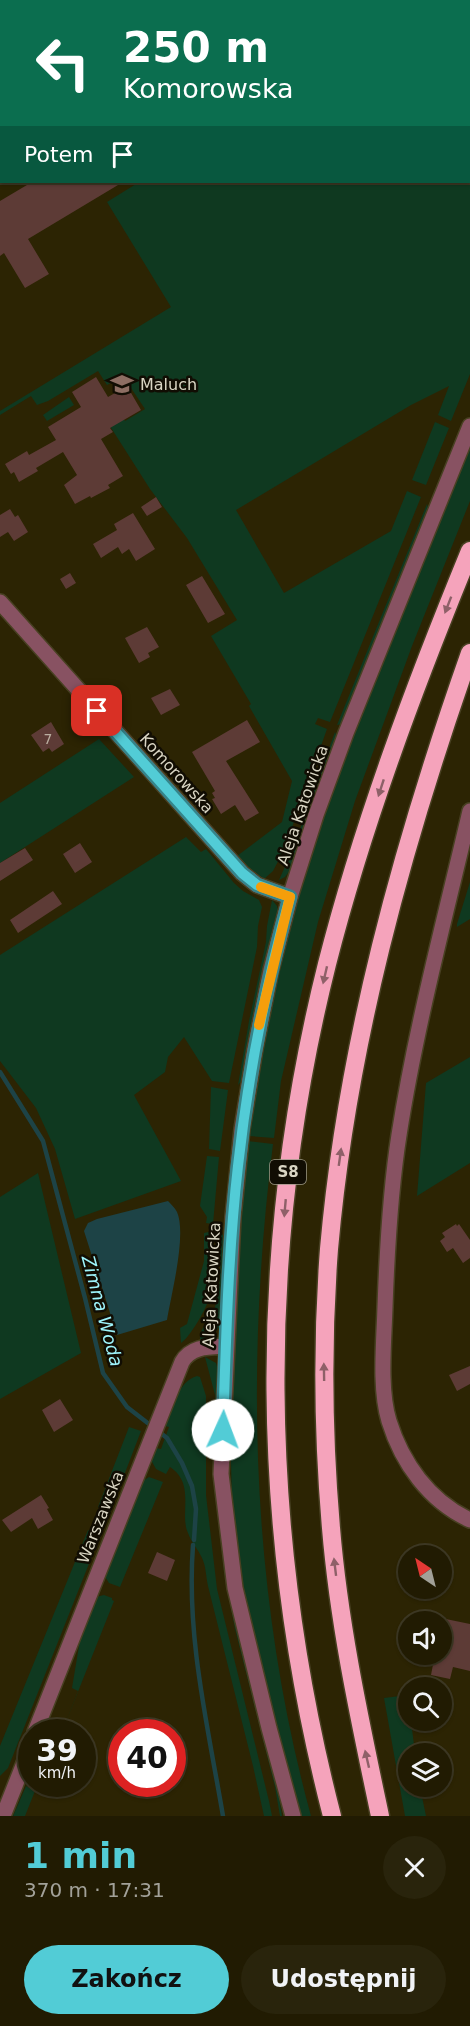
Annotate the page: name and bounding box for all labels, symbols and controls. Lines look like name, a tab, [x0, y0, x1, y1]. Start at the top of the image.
text: 250 m	[123, 23, 269, 72]
icon: left	[24, 24, 102, 102]
text: Komorowska	[123, 73, 294, 104]
icon: arrive	[106, 138, 139, 171]
text: Potem	[24, 142, 94, 167]
school or university icon: Maluch	[109, 371, 135, 397]
place label: Maluch	[140, 375, 197, 394]
one-way arrow	[443, 596, 453, 614]
pin	[71, 685, 122, 736]
icon: arrive	[80, 694, 113, 727]
street label: Komorowska	[136, 729, 218, 817]
house number: 7	[44, 731, 52, 747]
street label: Aleja Katowicka	[273, 743, 332, 868]
one-way arrow	[375, 779, 385, 797]
one-way arrow	[319, 965, 329, 984]
one-way arrow	[336, 1147, 345, 1166]
road number: S8	[270, 1160, 306, 1184]
one-way arrow	[280, 1198, 289, 1217]
street label: Aleja Katowicka	[199, 1222, 224, 1348]
water label: Zimna Woda	[77, 1252, 127, 1369]
one-way arrow	[319, 1363, 329, 1382]
position arrow	[191, 1398, 255, 1462]
street label: Warszawska	[73, 1468, 128, 1566]
north arrow	[398, 1545, 452, 1599]
map controls	[398, 1545, 452, 1797]
one-way arrow	[331, 1557, 340, 1576]
button: sound	[398, 1611, 452, 1665]
button: search	[398, 1677, 452, 1731]
speed limit sign: 40	[108, 1719, 186, 1797]
text: 39	[36, 1733, 78, 1768]
button: layers	[398, 1743, 452, 1797]
one-way arrow	[362, 1750, 372, 1768]
text: km/h	[38, 1764, 76, 1782]
text: 1 min	[24, 1835, 137, 1876]
button: close	[383, 1836, 446, 1899]
text: 370 m · 17:31	[24, 1878, 165, 1902]
button: Zakończ	[24, 1945, 229, 2014]
button: Udostępnij	[241, 1945, 446, 2014]

